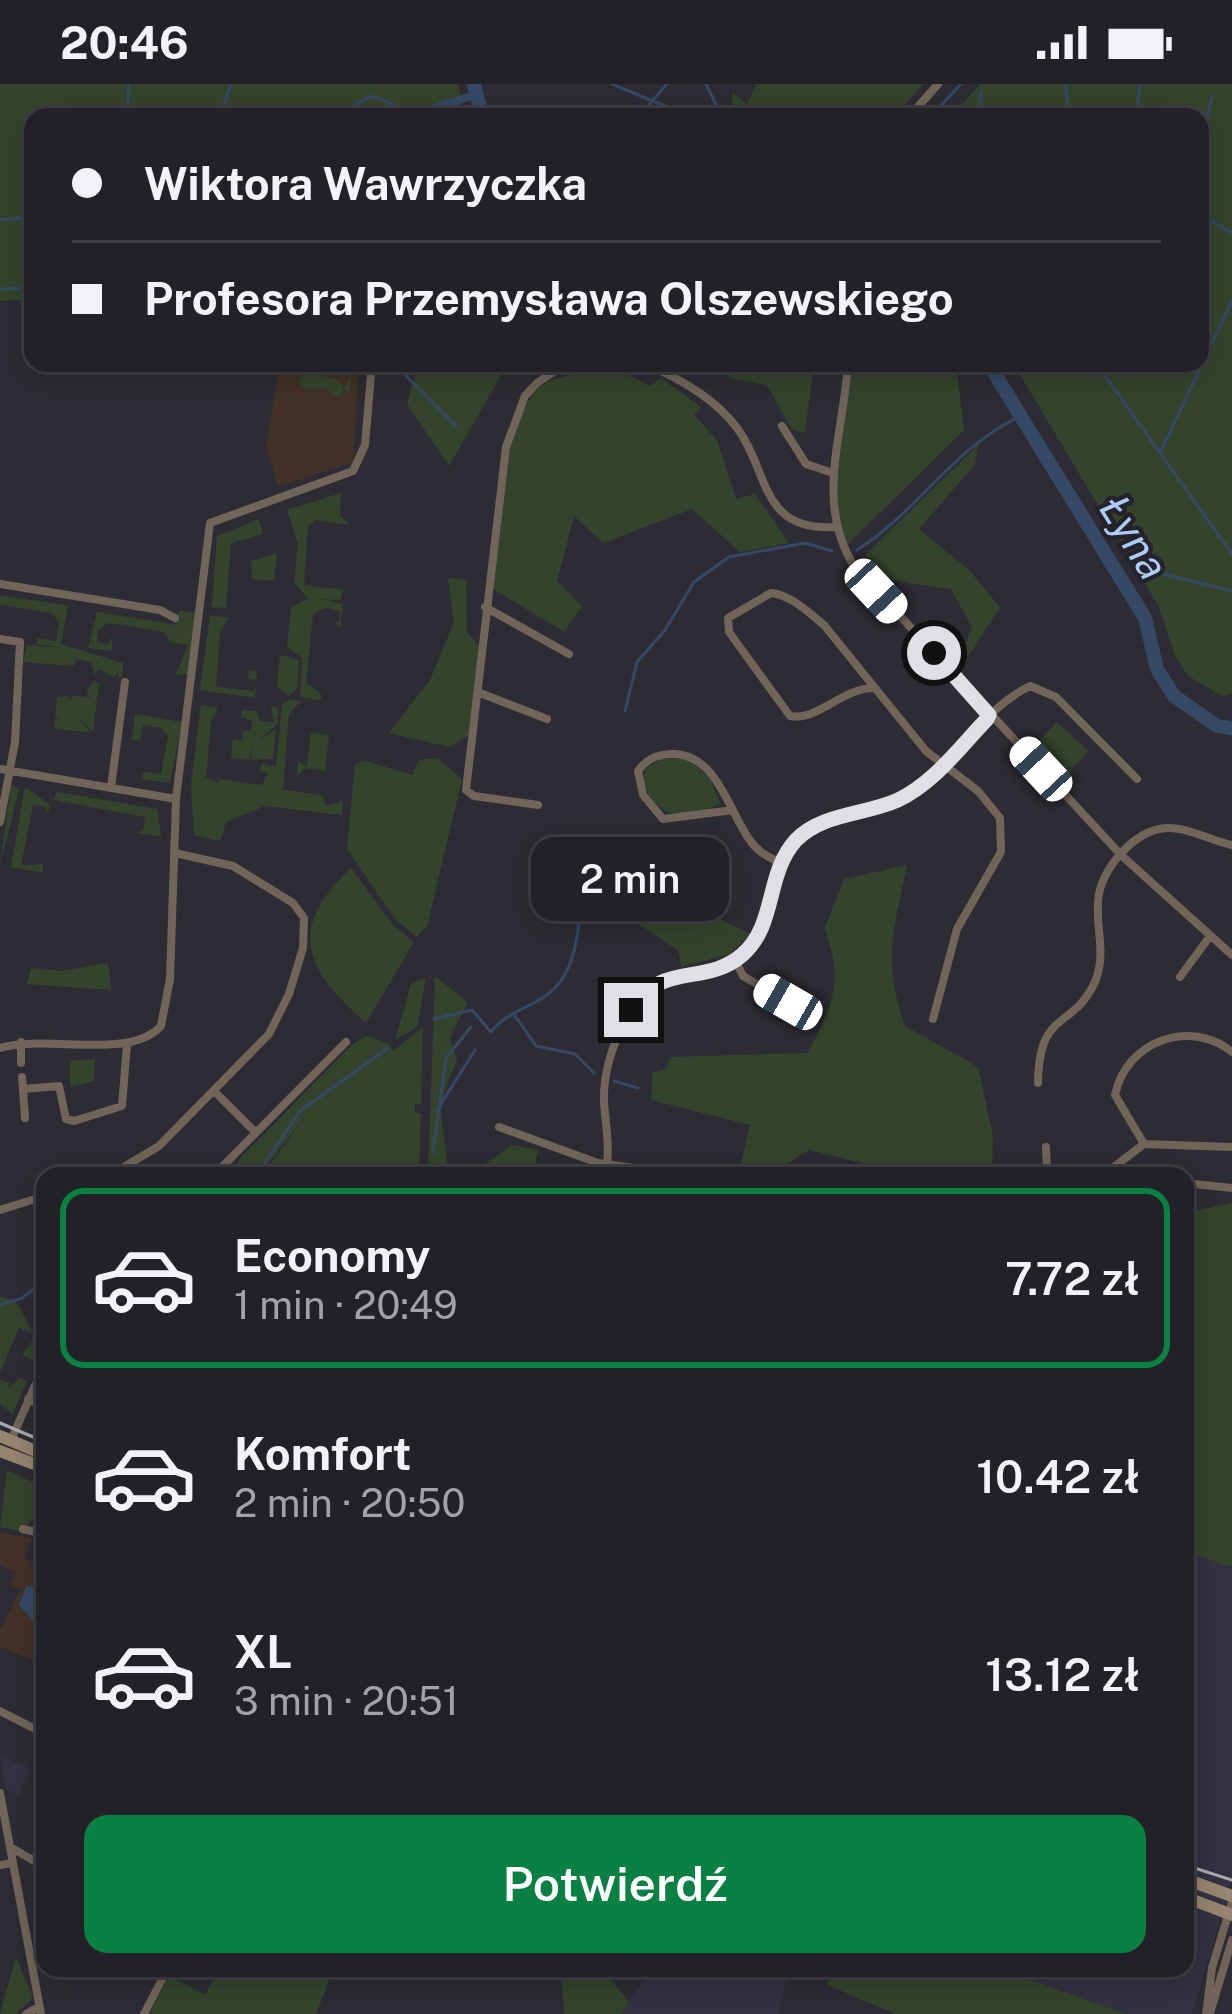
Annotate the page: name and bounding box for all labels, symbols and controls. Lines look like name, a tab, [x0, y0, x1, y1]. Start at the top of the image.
text: 20:46	[60, 16, 189, 69]
text: Wiktora Wawrzyczka	[144, 157, 587, 210]
text: Profesora Przemysława Olszewskiego	[144, 272, 954, 325]
water label: Łyna	[1090, 486, 1179, 588]
car	[838, 552, 914, 630]
route start	[907, 626, 961, 680]
car	[1003, 730, 1079, 808]
callout: 2 min	[532, 836, 730, 920]
text: 2 min	[580, 856, 680, 902]
car	[748, 968, 828, 1036]
route end	[604, 983, 658, 1037]
icon: car	[90, 1224, 198, 1332]
text: Economy	[234, 1229, 430, 1282]
text: 7.72 zł	[1005, 1252, 1140, 1305]
text: 1 min · 20:49	[234, 1282, 458, 1328]
icon: car	[90, 1422, 198, 1530]
text: Komfort	[234, 1427, 411, 1480]
text: 10.42 zł	[976, 1450, 1140, 1503]
text: 2 min · 20:50	[234, 1480, 465, 1526]
icon: car	[90, 1620, 198, 1728]
text: XL	[234, 1625, 292, 1678]
text: 13.12 zł	[985, 1648, 1140, 1701]
text: 3 min · 20:51	[234, 1678, 459, 1724]
button: Potwierdź	[84, 1815, 1146, 1953]

